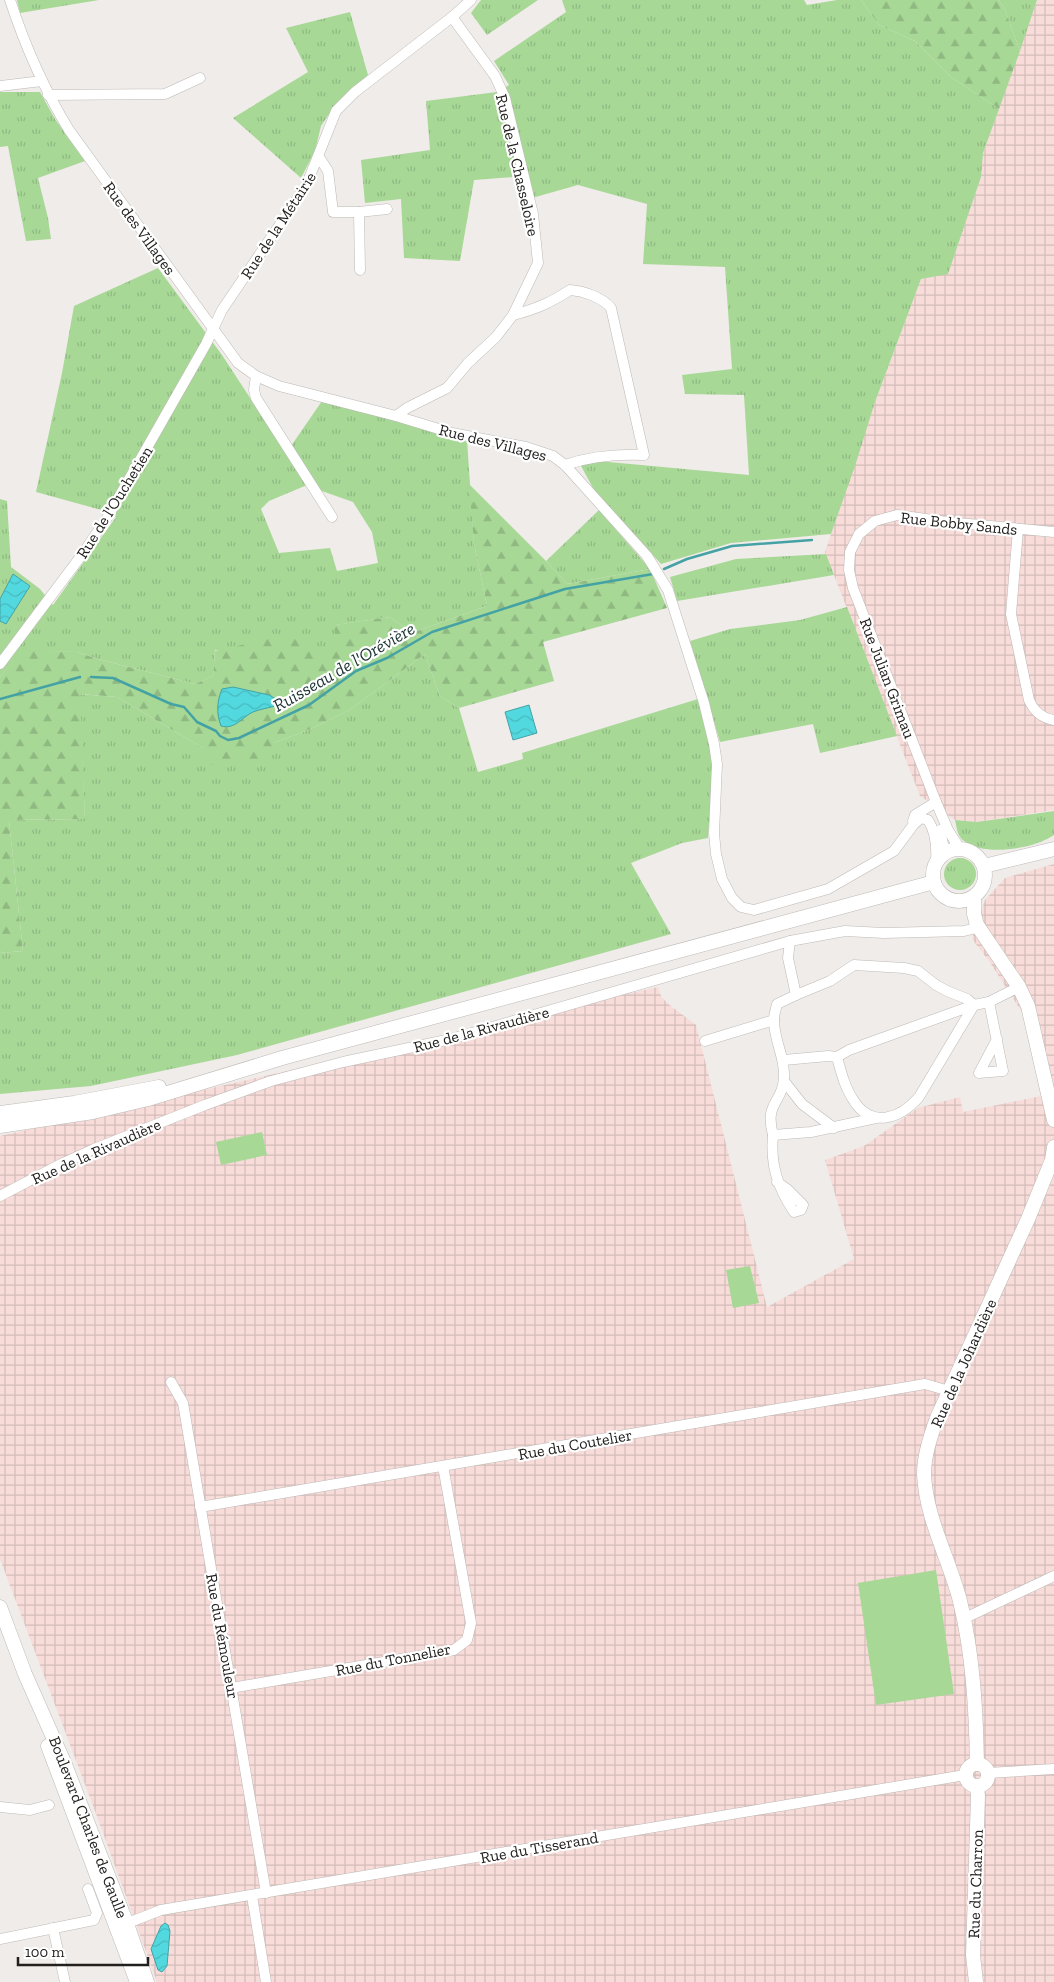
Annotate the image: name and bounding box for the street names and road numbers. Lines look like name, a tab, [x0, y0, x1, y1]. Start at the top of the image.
street label: Rue de la Chasseloire	[492, 92, 543, 238]
street label: Rue de la Métairie	[237, 168, 320, 282]
street label: Rue des Villages	[99, 178, 180, 279]
street label: Rue des Villages	[437, 420, 549, 465]
street label: Rue de l'Ouchetien	[72, 442, 157, 562]
street label: Rue Bobby Sands	[900, 508, 1018, 539]
street label: Rue Julian Grimau	[856, 615, 919, 741]
street label: Rue de la Rivaudière	[411, 1002, 551, 1057]
street label: Rue de la Rivaudière	[29, 1114, 164, 1189]
street label: Rue de la Johardière	[927, 1296, 1000, 1430]
street label: Rue du Coutelier	[517, 1425, 634, 1464]
street label: Rue du Rémouleur	[202, 1572, 243, 1701]
street label: Rue du Tonnelier	[334, 1639, 453, 1680]
street label: Boulevard Charles de Gaulle	[45, 1734, 132, 1921]
street label: Rue du Tisserand	[479, 1828, 600, 1867]
street label: Rue du Charron	[964, 1828, 987, 1939]

